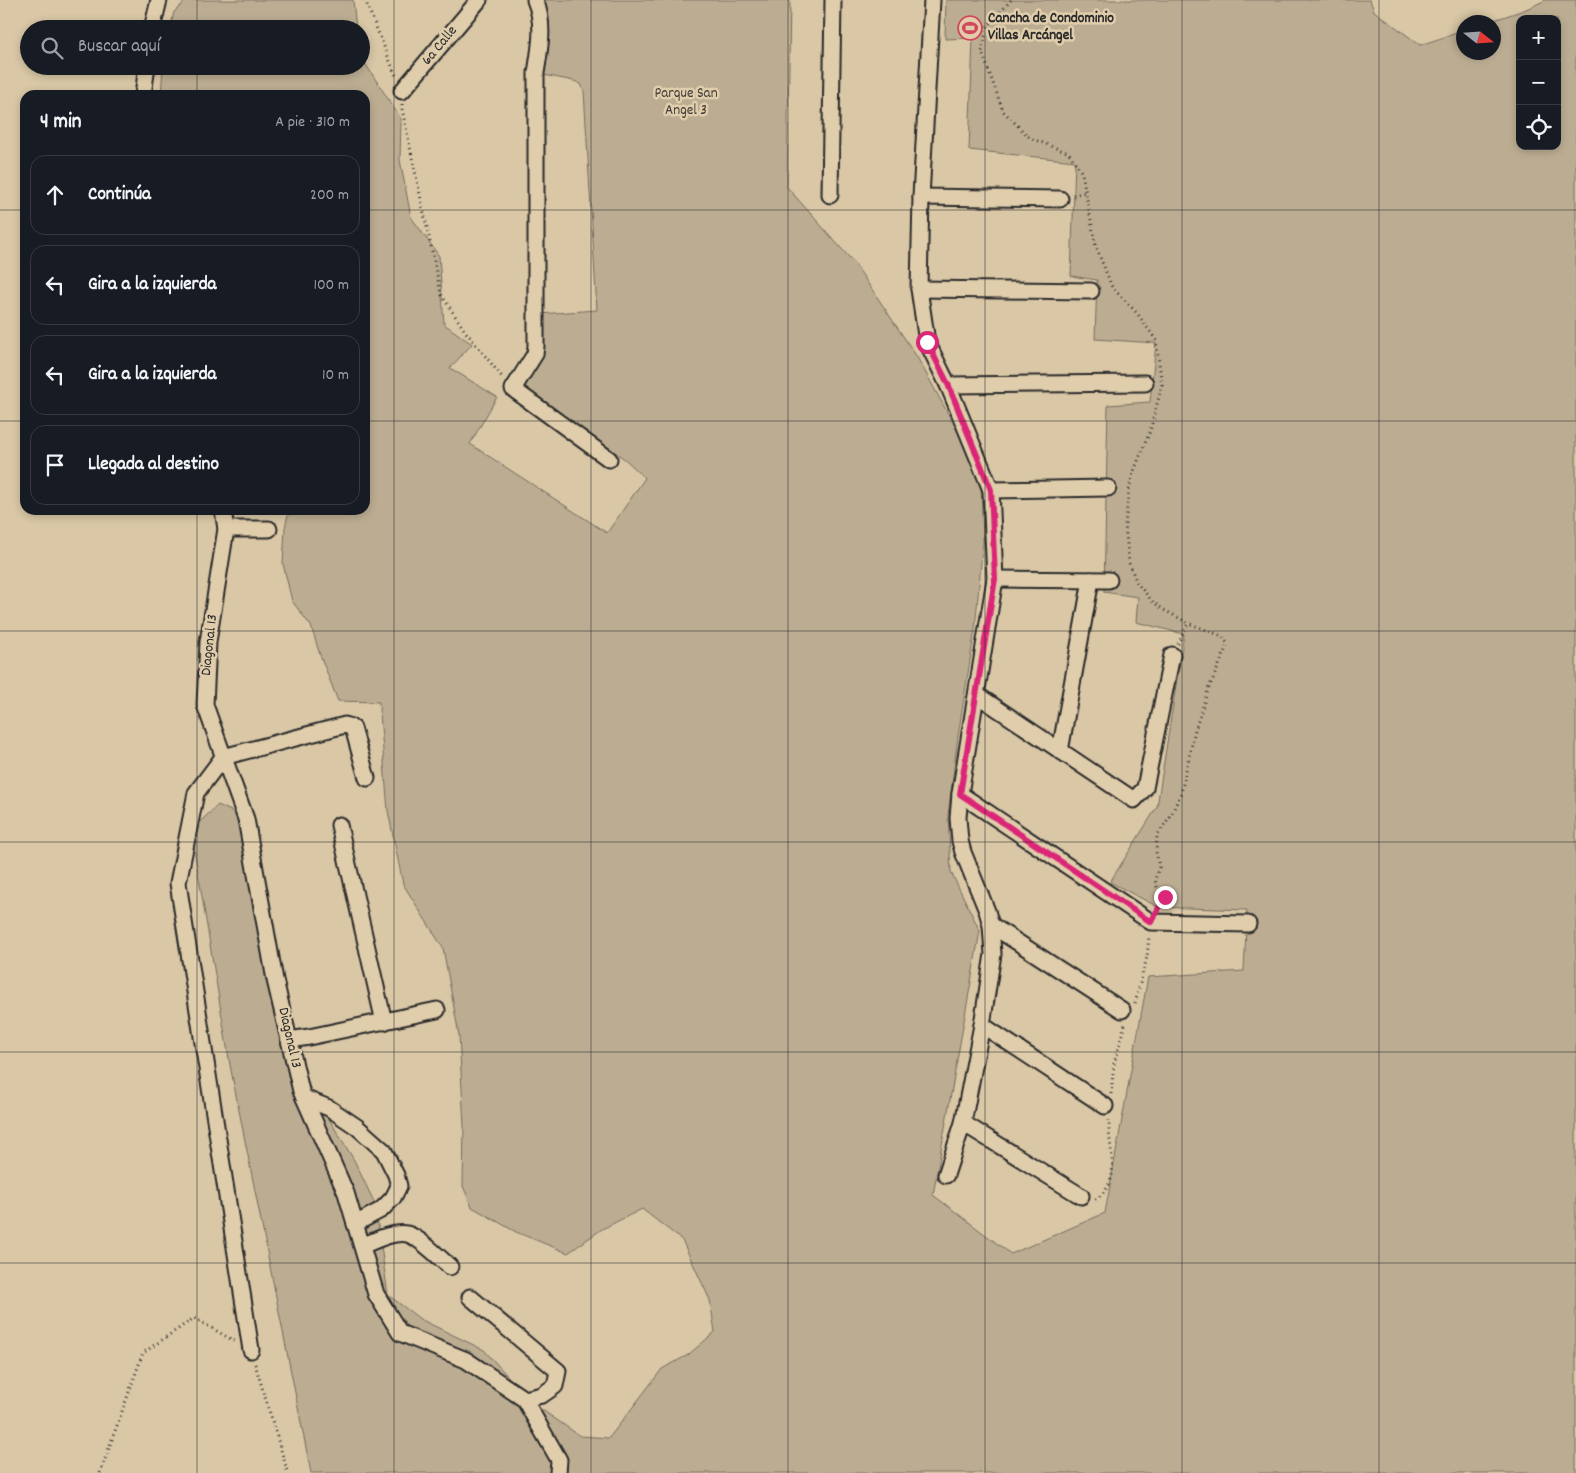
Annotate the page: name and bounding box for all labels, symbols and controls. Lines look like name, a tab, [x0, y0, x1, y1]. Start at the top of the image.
place label: Cancha de Condominio Villas Arcángel	[988, 8, 1114, 47]
sports icon: Cancha de Condominio Villas Arcángel	[957, 15, 983, 41]
north arrow	[1456, 15, 1501, 60]
map controls	[1516, 15, 1561, 150]
button: +	[1516, 15, 1561, 60]
search box	[20, 20, 370, 75]
street label: 6a Calle	[417, 21, 463, 71]
icon: search	[38, 34, 66, 62]
text: Buscar aquí	[78, 34, 160, 61]
button: −	[1516, 60, 1561, 105]
park label: Parque San Angel 3	[654, 83, 718, 122]
button: locate	[1516, 105, 1561, 150]
text: 4 min	[40, 108, 82, 138]
text: A pie · 310 m	[275, 111, 350, 134]
icon: ahead	[41, 181, 69, 209]
text: Continúa	[88, 182, 151, 209]
text: 200 m	[310, 184, 349, 207]
icon: left	[41, 271, 69, 299]
text: Gira a la izquierda	[88, 272, 216, 299]
text: 100 m	[313, 274, 349, 297]
route start	[916, 331, 939, 354]
icon: left	[41, 361, 69, 389]
text: Gira a la izquierda	[88, 362, 216, 389]
text: 10 m	[322, 364, 349, 387]
icon: arrive	[41, 451, 69, 479]
text: Llegada al destino	[88, 452, 219, 479]
street label: Diagonal 13	[196, 613, 224, 677]
route end	[1154, 886, 1177, 909]
street label: Diagonal 13	[271, 1005, 307, 1071]

